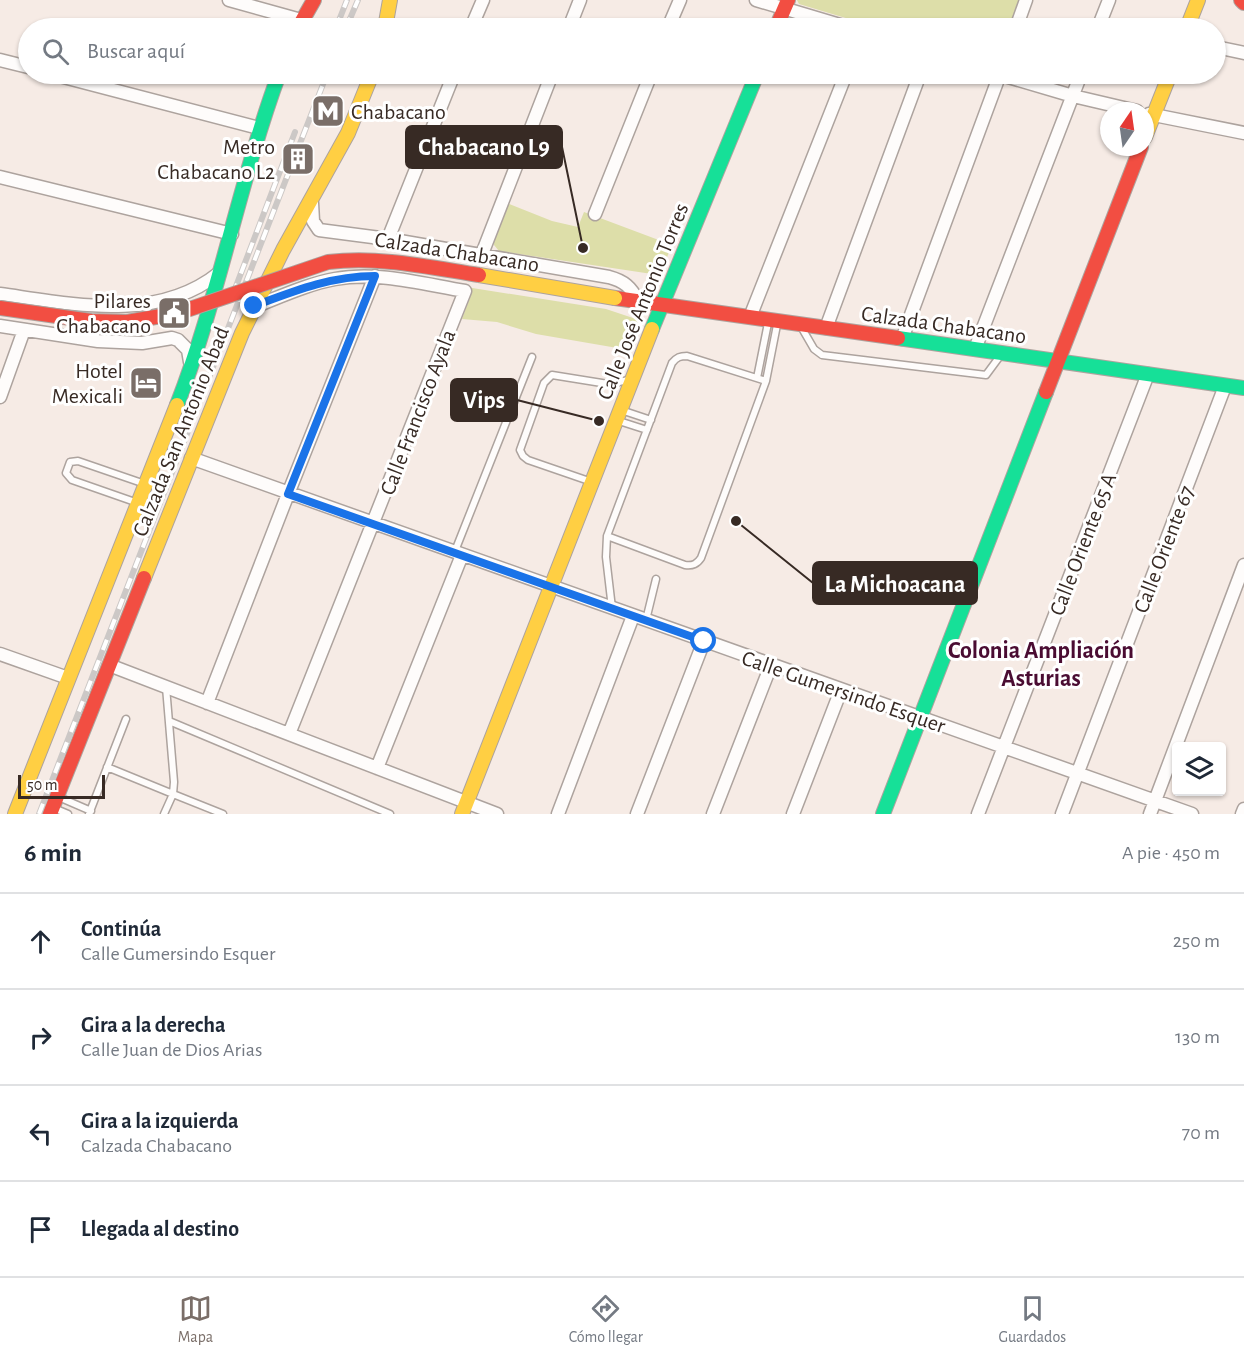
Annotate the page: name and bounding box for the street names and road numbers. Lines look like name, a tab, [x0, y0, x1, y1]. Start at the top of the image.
street label: Calle José Antonio Torres	[593, 200, 692, 403]
street label: Calzada Chabacano	[373, 228, 541, 276]
street label: Calzada Chabacano	[860, 303, 1028, 347]
street label: Calzada San Antonio Abad	[129, 323, 233, 539]
street label: Calle Francisco Ayala	[376, 327, 460, 498]
street label: Calle Oriente 65 A	[1046, 470, 1120, 619]
street label: Calle Oriente 67	[1130, 483, 1198, 616]
street label: Calle Gumersindo Esquer	[739, 647, 948, 737]

